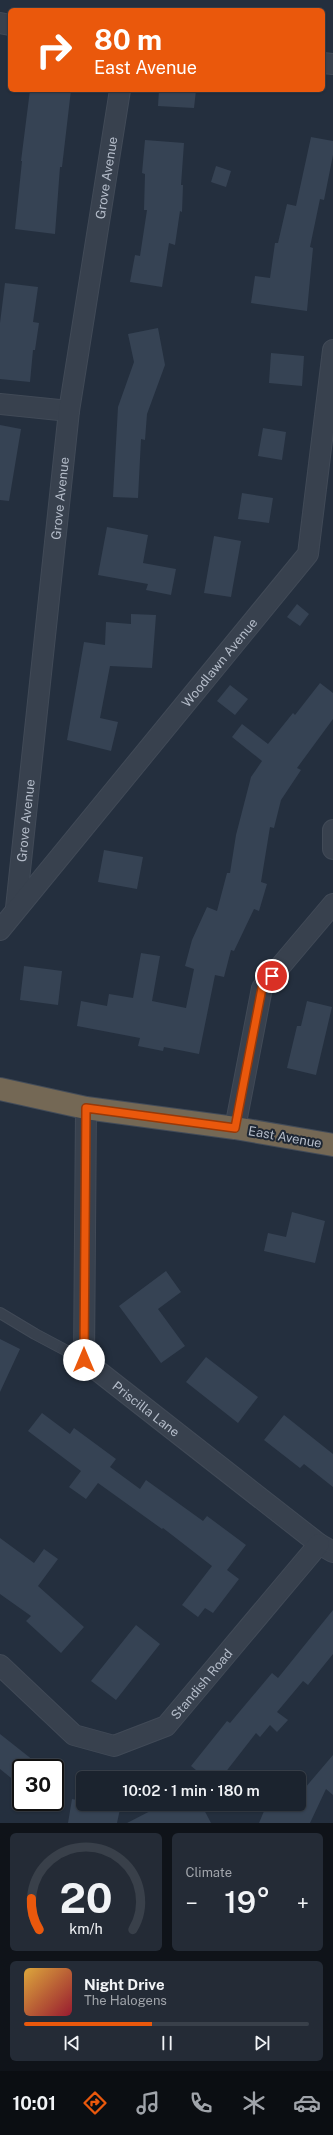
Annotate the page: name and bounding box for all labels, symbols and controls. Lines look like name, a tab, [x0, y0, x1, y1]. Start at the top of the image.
text: 80 m	[94, 23, 162, 56]
icon: right	[28, 24, 80, 76]
text: East Avenue	[94, 57, 197, 78]
street label: Grove Avenue	[92, 135, 120, 220]
street label: Grove Avenue	[48, 456, 72, 541]
street label: Woodlawn Avenue	[178, 615, 260, 710]
street label: Grove Avenue	[13, 778, 37, 863]
pin	[255, 959, 289, 993]
icon: arrive	[261, 965, 283, 987]
street label: East Avenue	[247, 1123, 323, 1151]
position arrow	[63, 1339, 105, 1381]
street label: Priscilla Lane	[110, 1378, 183, 1440]
street label: Standish Road	[168, 1646, 235, 1722]
speed limit sign: 30	[12, 1759, 64, 1811]
text: 10:02 · 1 min · 180 m	[122, 1782, 260, 1799]
text: Climate	[186, 1865, 232, 1880]
text: 20	[59, 1873, 112, 1922]
text: 19°	[224, 1884, 270, 1920]
text: −	[186, 1890, 198, 1916]
text: +	[297, 1890, 309, 1916]
text: km/h	[69, 1920, 103, 1937]
text: Night Drive	[84, 1976, 165, 1993]
text: The Halogens	[84, 1993, 167, 2008]
icon: previous	[61, 2032, 83, 2054]
icon: pause	[156, 2032, 178, 2054]
icon: next	[251, 2032, 273, 2054]
icon: directions	[81, 2089, 109, 2117]
icon: music	[134, 2089, 162, 2117]
icon: phone	[187, 2089, 215, 2117]
icon: climate	[240, 2089, 268, 2117]
icon: car	[293, 2089, 321, 2117]
text: 10:01	[12, 2093, 56, 2114]

